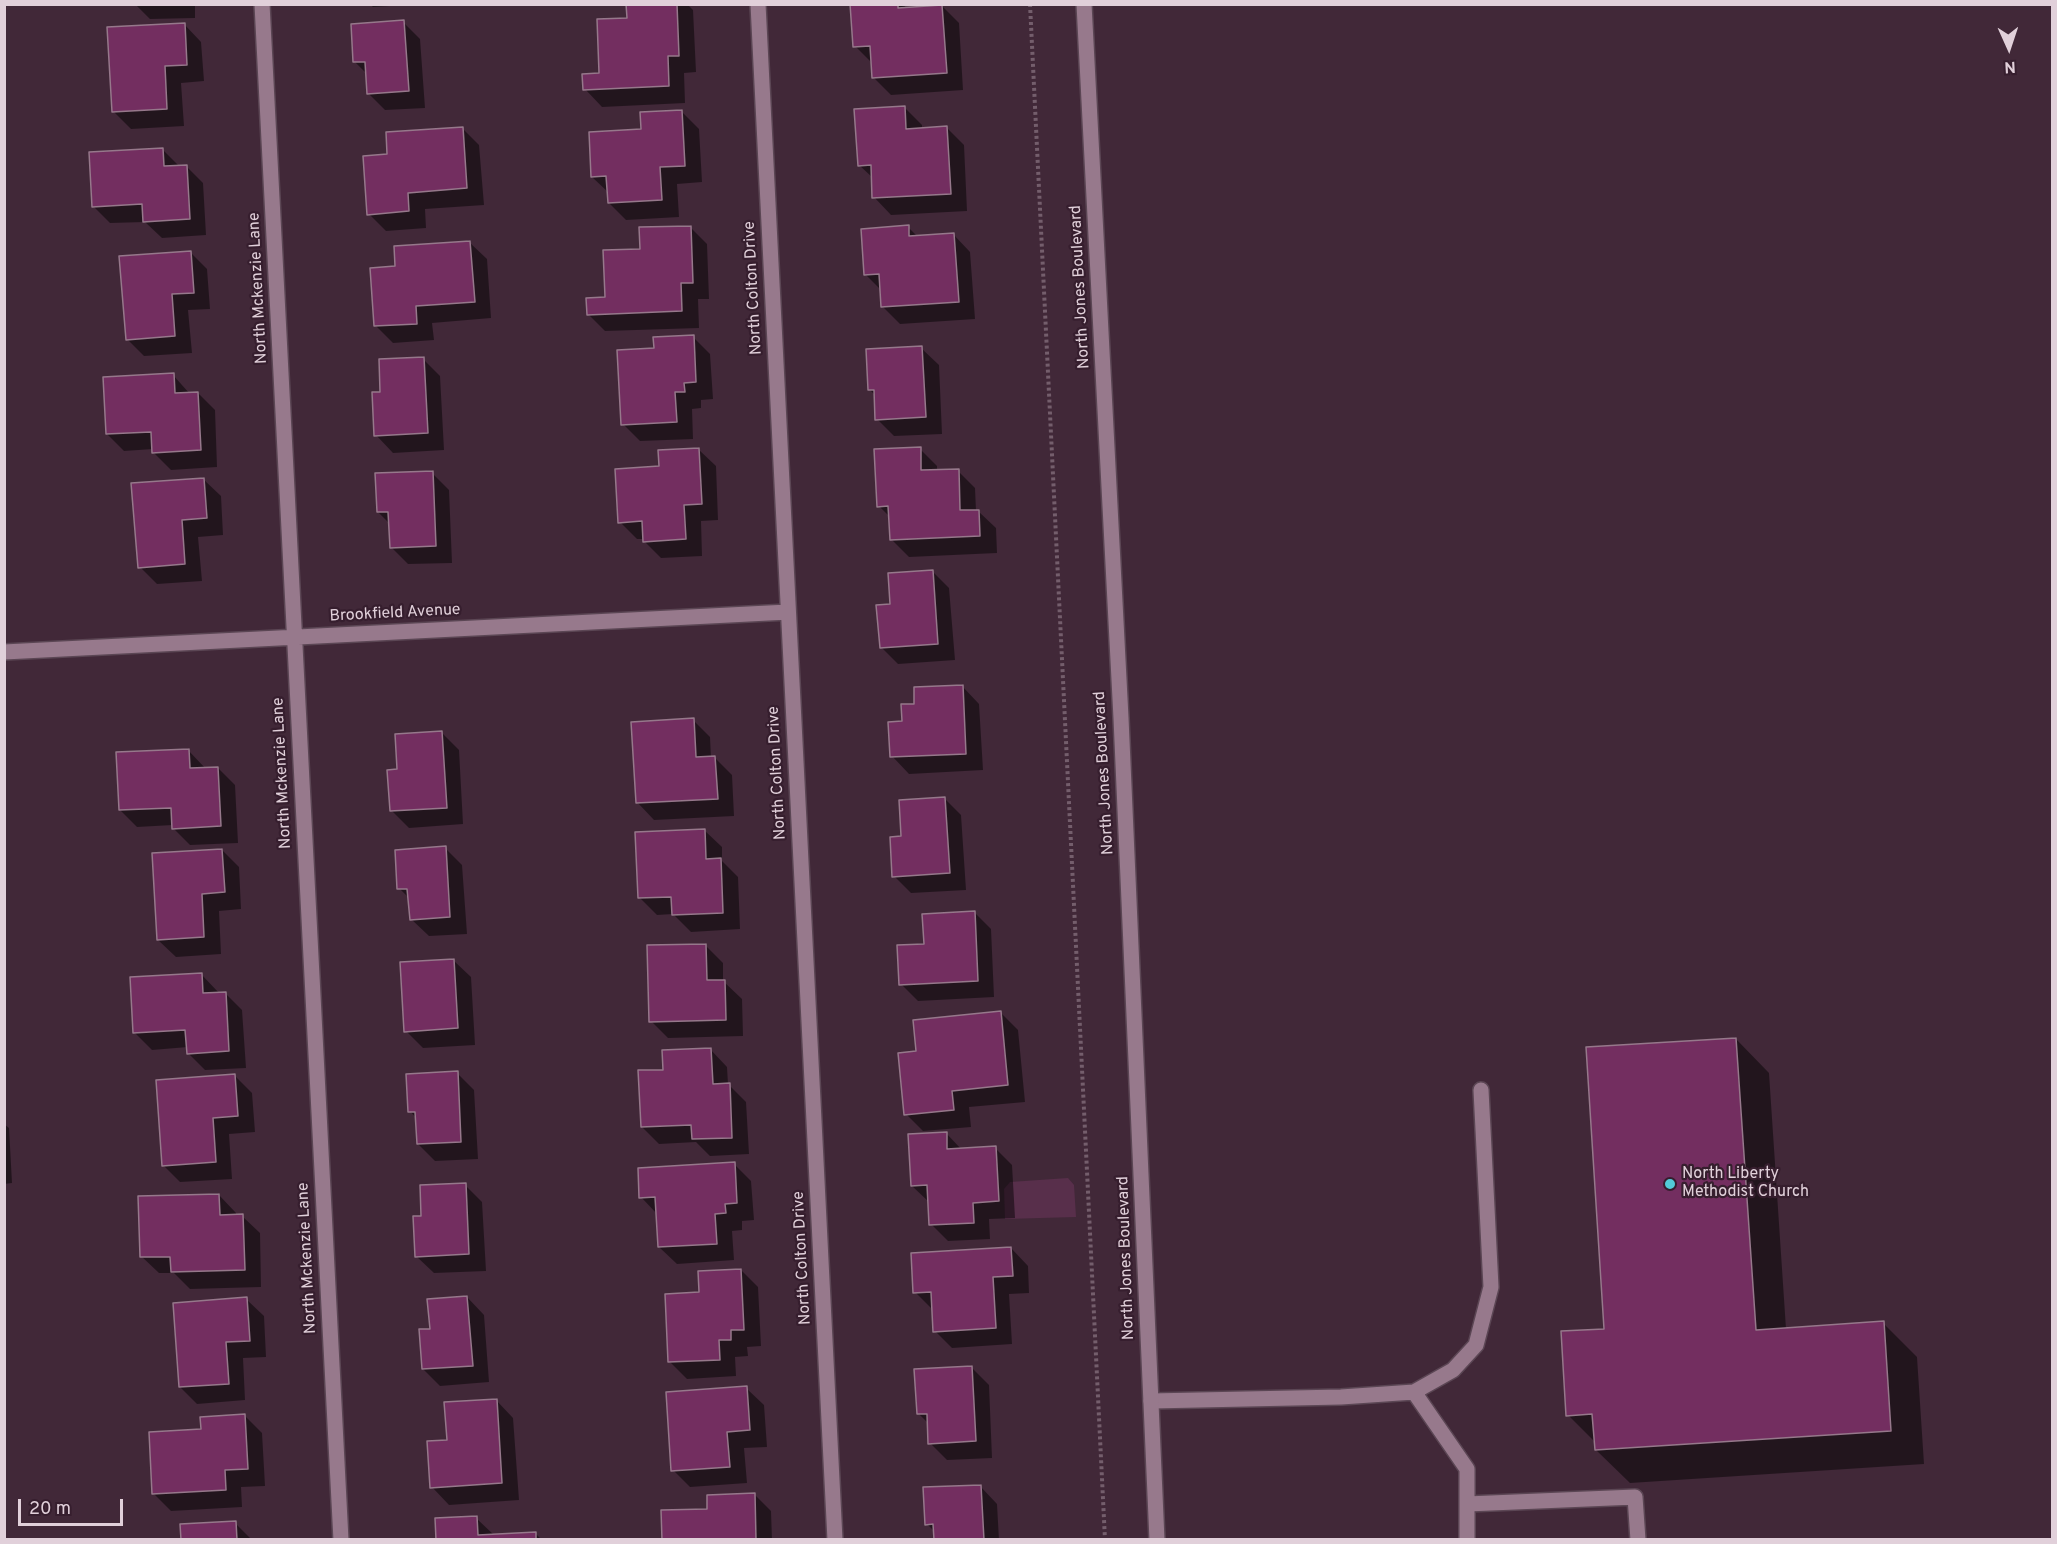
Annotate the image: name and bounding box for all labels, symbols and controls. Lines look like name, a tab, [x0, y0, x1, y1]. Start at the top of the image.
north arrow	[1979, 18, 2039, 78]
text: N	[2004, 56, 2016, 76]
street label: North Jones Boulevard	[1067, 205, 1095, 369]
street label: North Mckenzie Lane	[245, 212, 273, 364]
street label: North Colton Drive	[741, 221, 767, 355]
street label: Brookfield Avenue	[329, 601, 461, 627]
street label: North Jones Boulevard	[1091, 691, 1119, 855]
street label: North Mckenzie Lane	[269, 697, 297, 849]
street label: North Colton Drive	[765, 706, 791, 840]
place label: North Liberty Methodist Church	[1682, 1165, 1809, 1203]
street label: North Jones Boulevard	[1115, 1176, 1139, 1340]
marker: North Liberty Methodist Church	[1663, 1177, 1677, 1191]
street label: North Mckenzie Lane	[294, 1182, 322, 1334]
street label: North Colton Drive	[790, 1191, 816, 1325]
scale bar	[21, 1487, 126, 1525]
text: 20 m	[29, 1498, 71, 1521]

